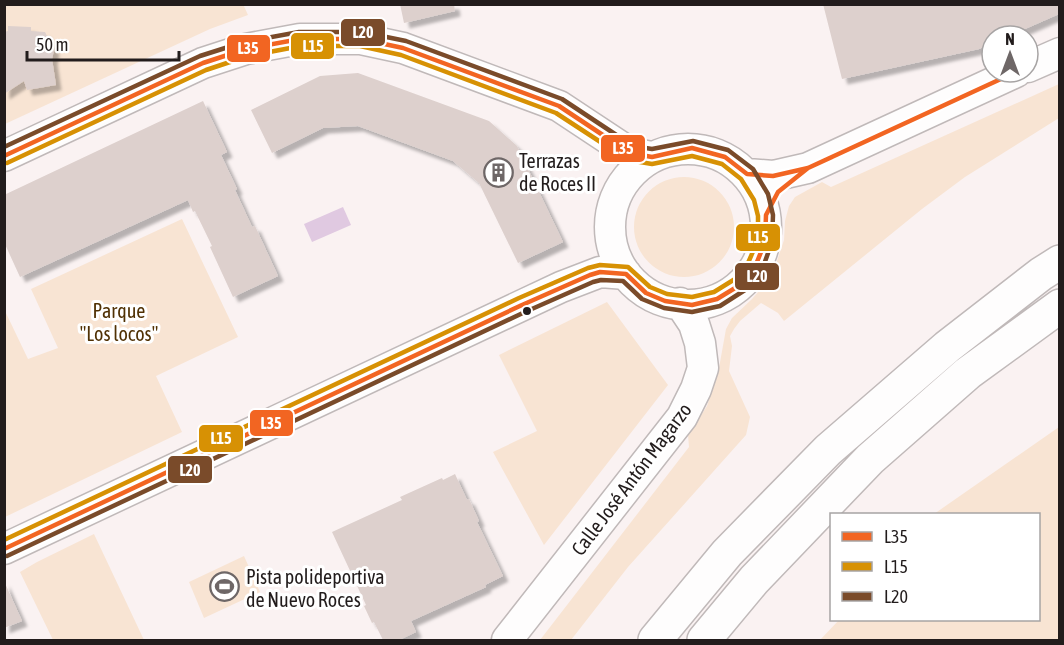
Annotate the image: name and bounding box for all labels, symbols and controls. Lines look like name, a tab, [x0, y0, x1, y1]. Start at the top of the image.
line badge: L20	[340, 18, 386, 47]
text: L20	[352, 23, 374, 41]
scale bar	[27, 24, 178, 62]
north arrow	[980, 24, 1040, 84]
text: N	[1005, 30, 1015, 48]
line badge: L15	[290, 32, 335, 60]
text: 50 m	[36, 34, 68, 55]
line badge: L35	[226, 34, 271, 63]
text: L15	[302, 37, 324, 55]
text: L35	[237, 39, 259, 57]
line badge: L35	[600, 134, 646, 163]
text: L35	[612, 139, 634, 157]
place label: Terrazas de Roces II	[519, 149, 596, 195]
building icon: Terrazas de Roces II	[482, 156, 514, 188]
line badge: L15	[735, 223, 781, 252]
text: L15	[747, 228, 769, 246]
line badge: L20	[734, 262, 780, 291]
text: L20	[746, 267, 768, 285]
park label: Parque "Los locos"	[80, 299, 158, 345]
unlabelled marker	[521, 305, 533, 317]
street label: Calle José Antón Magarzo	[566, 398, 696, 560]
line badge: L35	[249, 409, 294, 437]
text: L35	[260, 414, 282, 432]
line badge: L15	[198, 424, 244, 453]
text: L15	[210, 429, 232, 447]
line badge: L20	[167, 455, 213, 484]
text: L20	[179, 461, 201, 479]
legend	[830, 513, 1040, 621]
text: L35	[884, 526, 908, 547]
text: L15	[884, 556, 908, 577]
place label: Pista polideportiva de Nuevo Roces	[246, 565, 384, 611]
sports icon: Pista polideportiva de Nuevo Roces	[209, 571, 241, 603]
text: L20	[884, 586, 908, 607]

